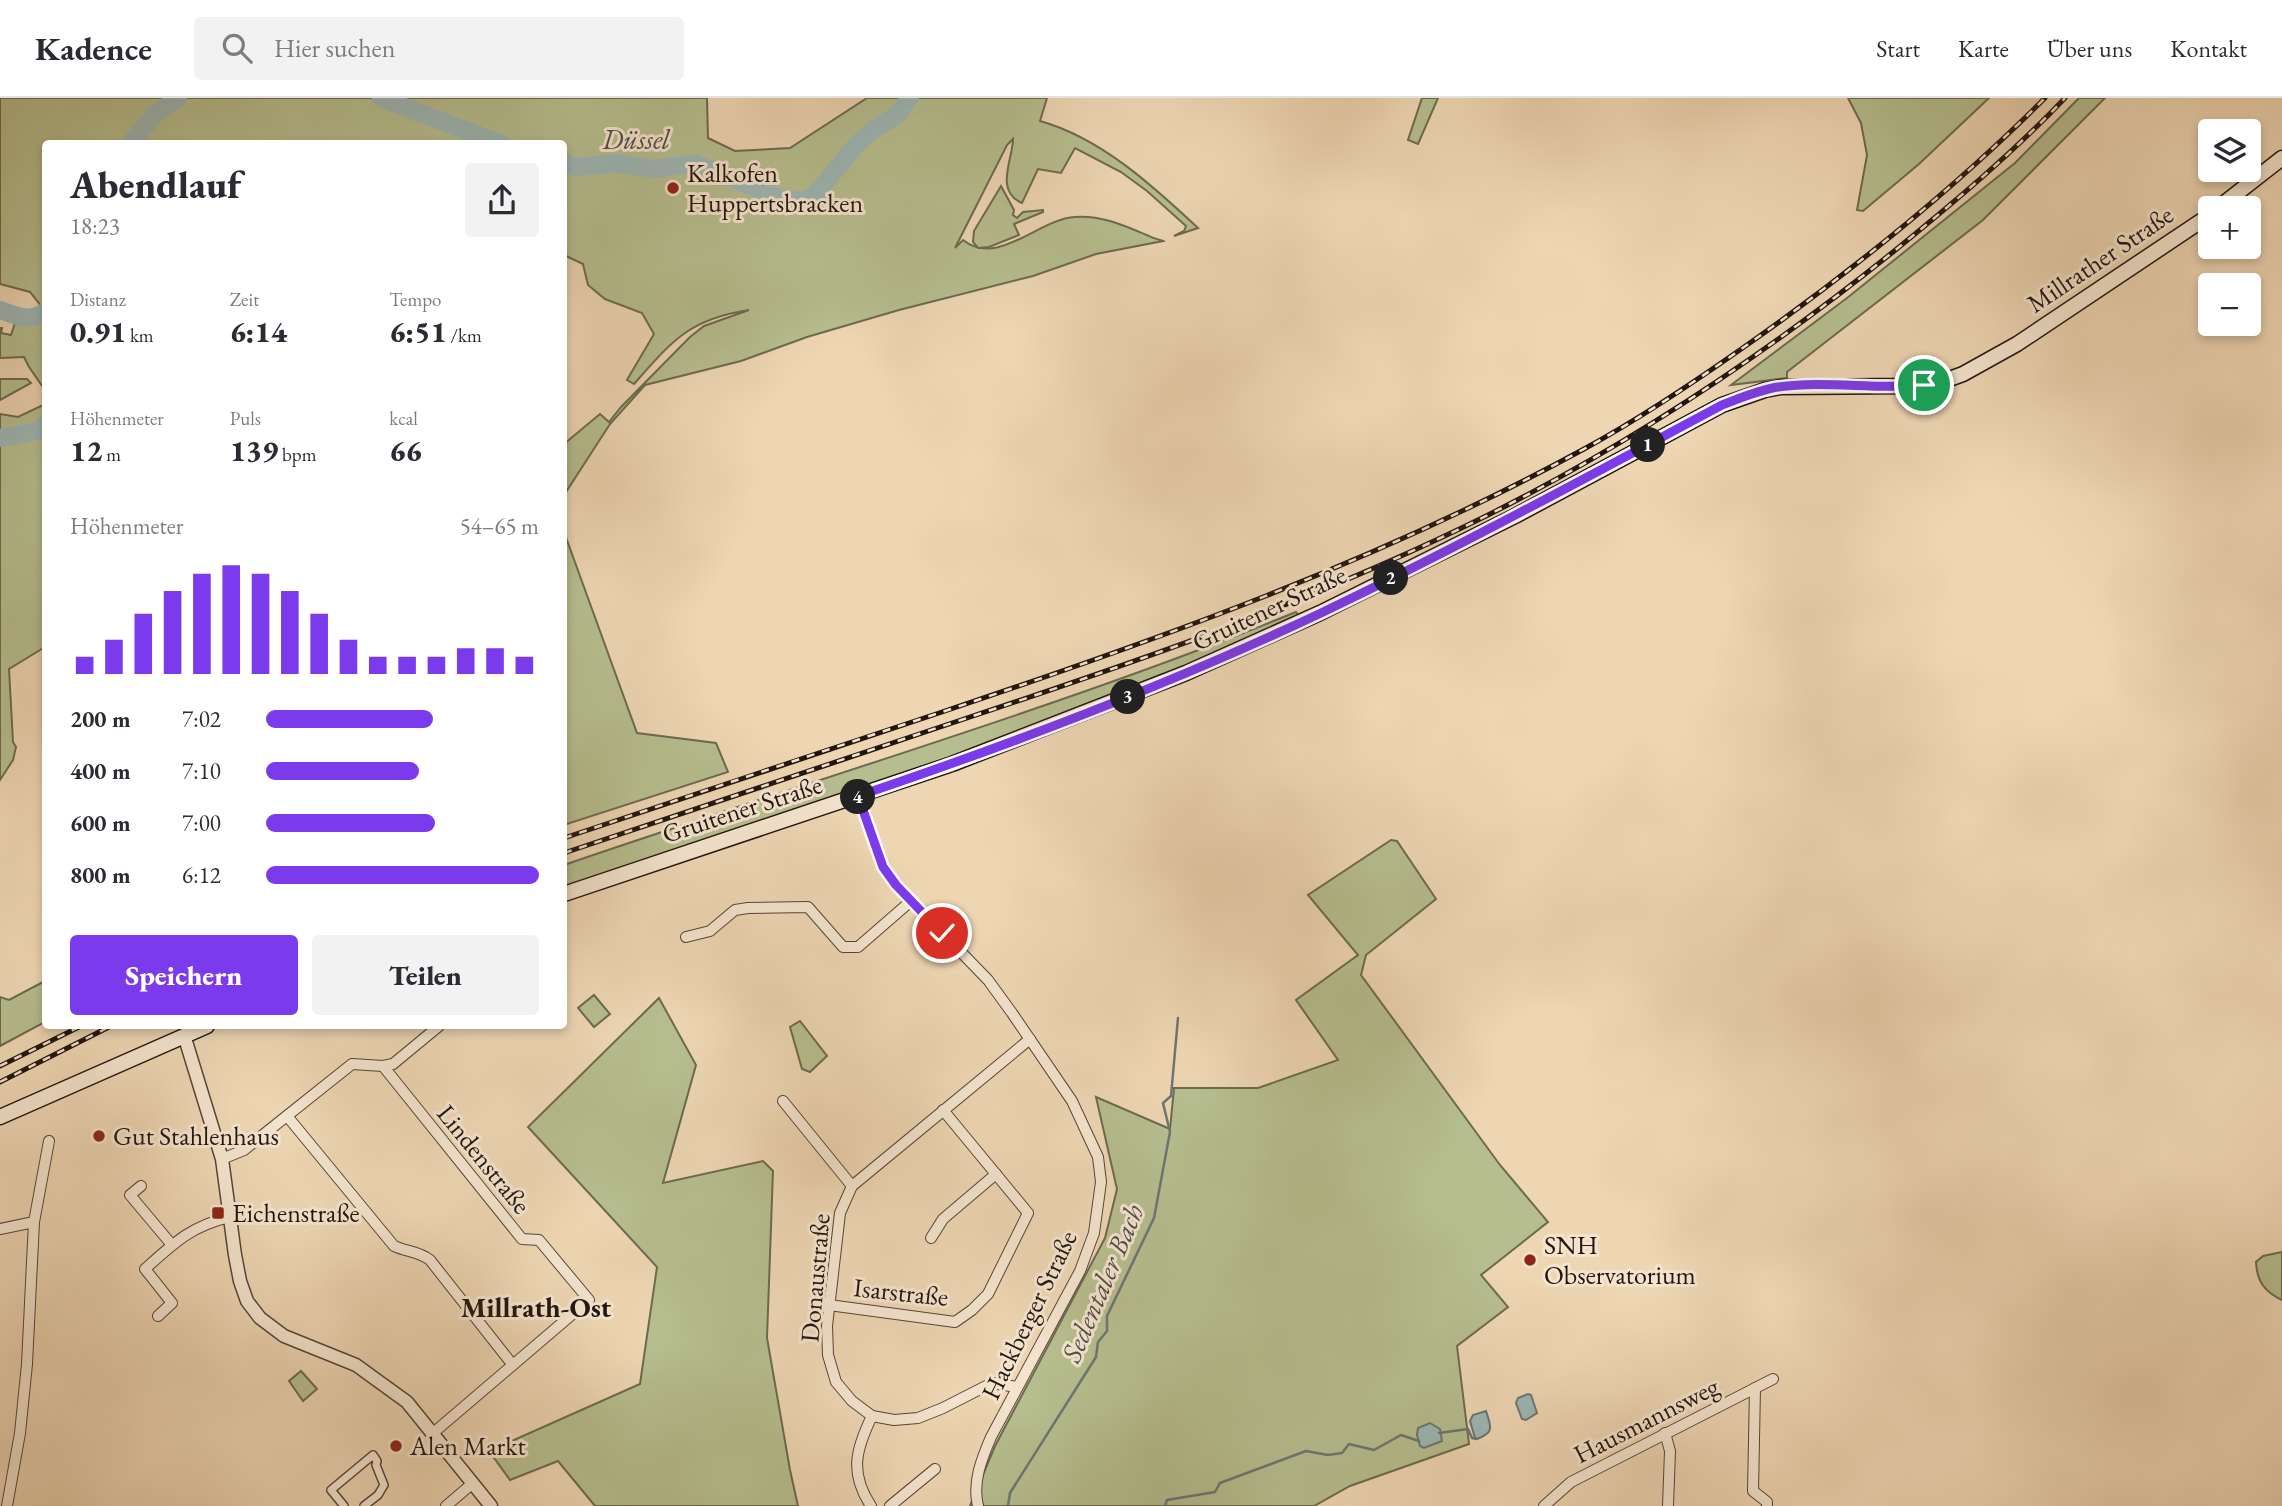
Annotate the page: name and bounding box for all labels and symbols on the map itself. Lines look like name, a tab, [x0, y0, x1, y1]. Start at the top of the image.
water label: Düssel	[601, 121, 671, 157]
place label: Kalkofen Huppertsbracken	[687, 156, 864, 220]
marker: Kalkofen Huppertsbracken	[665, 180, 681, 196]
street label: Millrather Straße	[2020, 198, 2180, 320]
pin	[1894, 355, 1954, 415]
pin: 1	[1630, 428, 1666, 462]
street label: Gruitener Straße	[1186, 557, 1352, 659]
pin: 2	[1374, 560, 1408, 596]
pin: 3	[1110, 680, 1146, 714]
street label: Gruitener Straße	[658, 767, 826, 851]
pin: 4	[840, 780, 876, 814]
pin	[912, 903, 972, 963]
street label: Lindenstraße	[430, 1097, 538, 1221]
place label: Gut Stahlenhaus	[113, 1119, 279, 1153]
marker: Gut Stahlenhaus	[91, 1128, 107, 1144]
place label: Eichenstraße	[232, 1196, 360, 1230]
water label: Sedentaler Bach	[1052, 1198, 1152, 1368]
marker: Eichenstraße	[210, 1205, 226, 1221]
street label: Donaustraße	[792, 1212, 838, 1344]
street label: Hackberger Straße	[973, 1225, 1085, 1405]
place label: SNH Observatorium	[1544, 1228, 1696, 1292]
marker: SNH Observatorium	[1522, 1252, 1538, 1268]
street label: Isarstraße	[852, 1270, 950, 1314]
district label: Millrath-Ost	[461, 1289, 612, 1325]
street label: Hausmannsweg	[1568, 1369, 1725, 1471]
place label: Alen Markt	[409, 1429, 526, 1463]
marker: Alen Markt	[388, 1438, 404, 1454]

